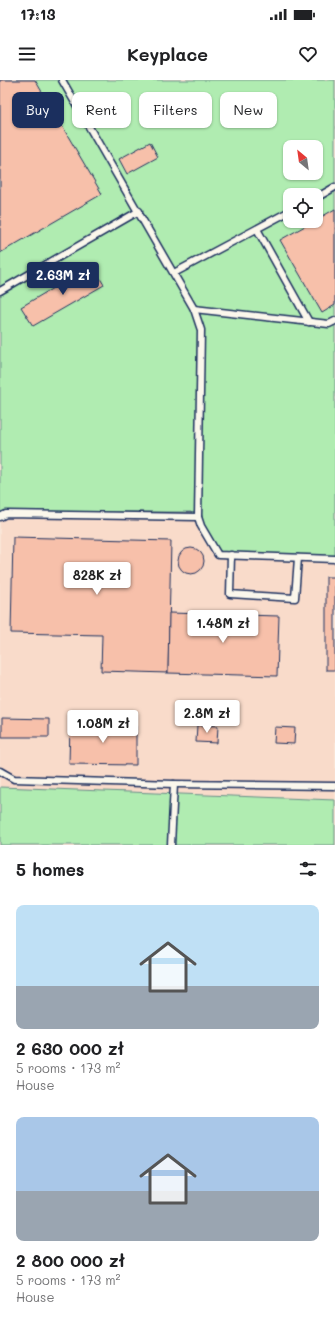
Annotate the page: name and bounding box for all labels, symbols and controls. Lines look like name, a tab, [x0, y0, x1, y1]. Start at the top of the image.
text: 17:13	[20, 4, 55, 24]
text: Keyplace	[127, 42, 208, 66]
icon: menu	[16, 43, 38, 65]
icon: heart	[297, 43, 319, 65]
chip: Buy	[12, 92, 64, 128]
chip: Rent	[72, 92, 131, 128]
chip: Filters	[139, 92, 212, 128]
chip: New	[220, 92, 277, 128]
north arrow	[283, 140, 323, 180]
map controls	[283, 140, 323, 228]
button: locate	[283, 188, 323, 228]
pin: 2.63M zł	[22, 262, 104, 296]
text: 2.63M zł	[36, 266, 90, 283]
pin: 828K zł	[60, 562, 134, 596]
text: 828K zł	[73, 566, 121, 583]
pin: 1.48M zł	[182, 610, 264, 644]
text: 1.48M zł	[196, 614, 250, 631]
pin: 2.8M zł	[170, 700, 244, 734]
text: 2.8M zł	[184, 704, 230, 721]
pin: 1.08M zł	[62, 710, 144, 744]
text: 1.08M zł	[76, 714, 130, 731]
text: 5 homes	[16, 858, 84, 880]
icon: filters	[297, 858, 319, 880]
icon: home	[132, 931, 204, 1003]
text: 2 630 000 zł	[16, 1037, 124, 1059]
text: 5 rooms · 173 m²	[16, 1059, 120, 1076]
text: House	[16, 1076, 54, 1093]
icon: home	[132, 1143, 204, 1215]
text: 2 800 000 zł	[16, 1249, 125, 1271]
text: 5 rooms · 173 m²	[16, 1271, 120, 1288]
text: House	[16, 1288, 54, 1305]

